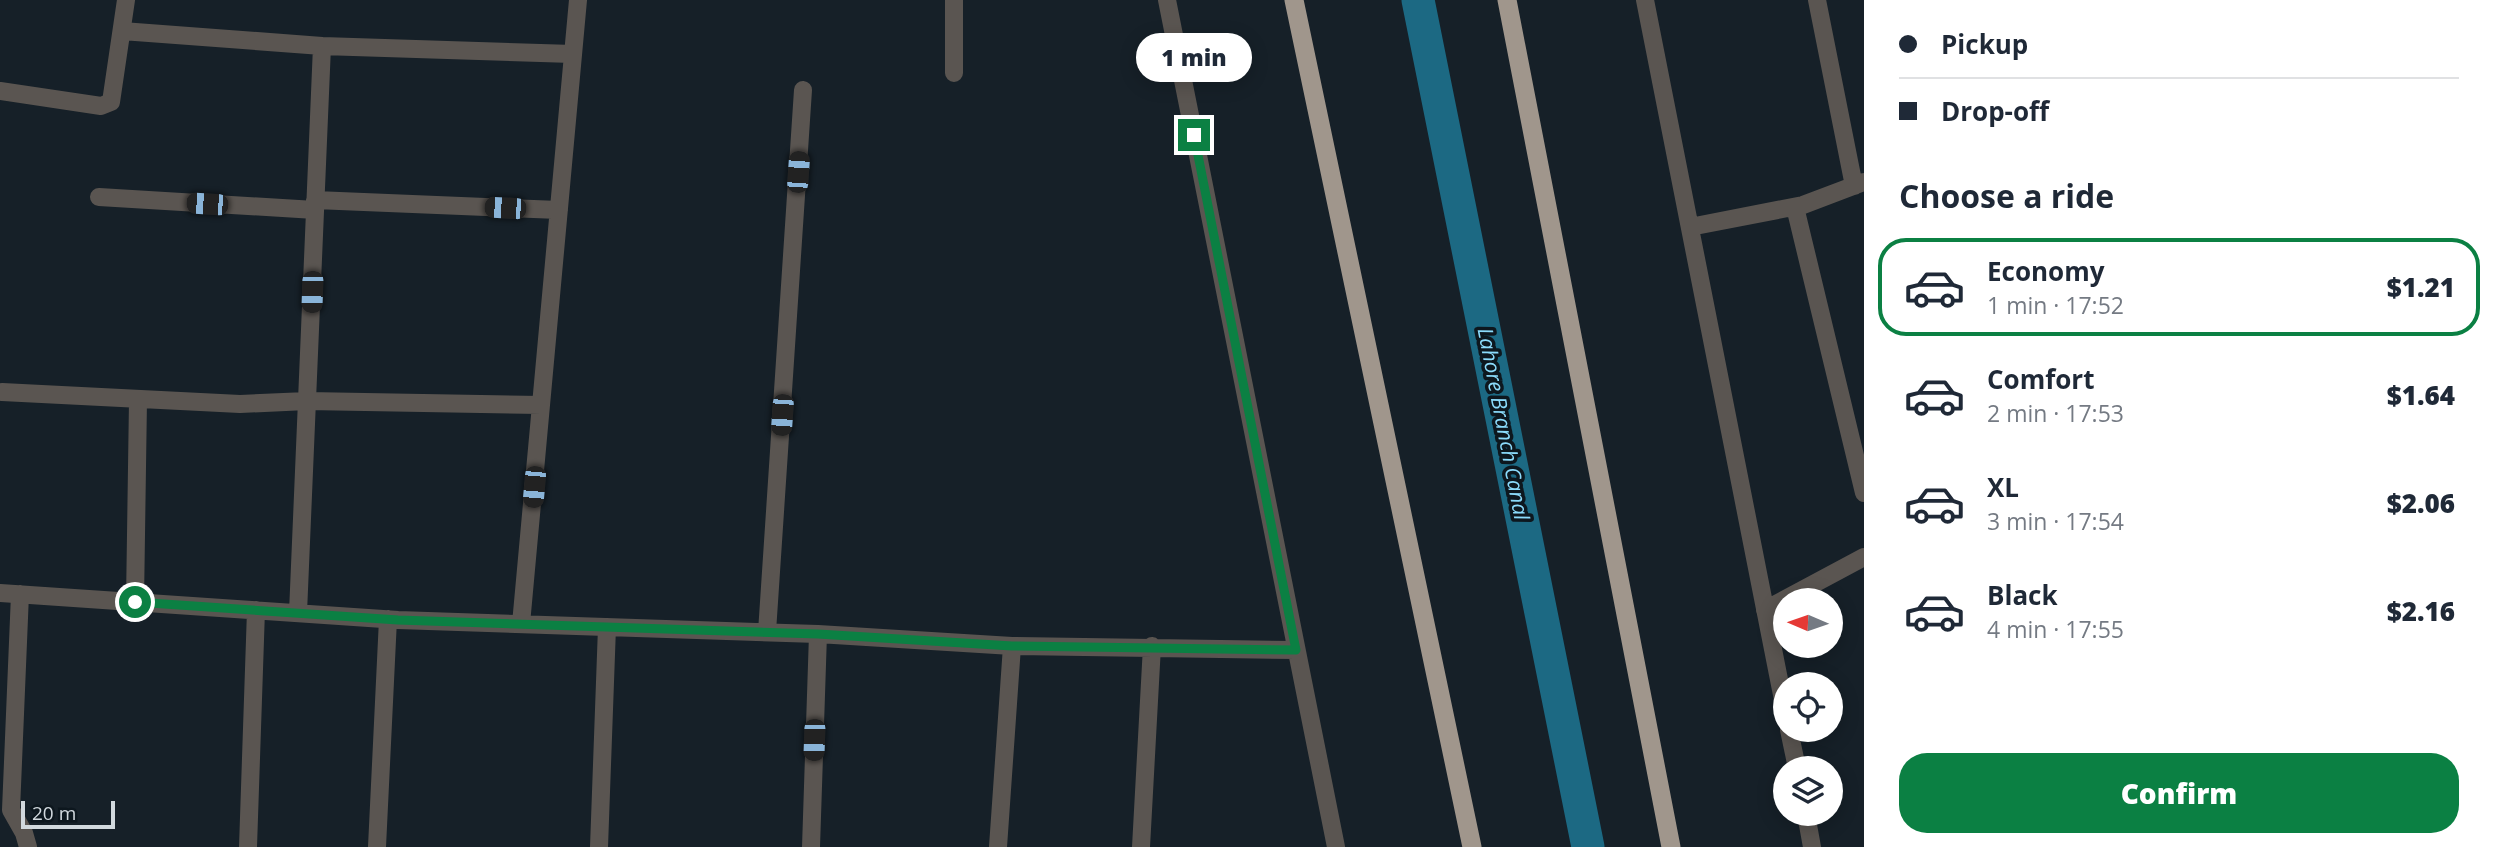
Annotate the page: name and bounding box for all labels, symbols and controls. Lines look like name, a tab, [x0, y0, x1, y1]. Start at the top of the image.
text: Pickup	[1941, 26, 2028, 62]
callout: 1 min	[1136, 33, 1252, 82]
text: 1 min	[1161, 41, 1227, 73]
text: Drop-off	[1941, 93, 2049, 129]
route end	[1178, 119, 1210, 151]
car	[787, 150, 810, 194]
text: Choose a ride	[1899, 174, 2114, 217]
car	[186, 192, 229, 216]
car	[484, 196, 527, 220]
text: Economy	[1987, 253, 2105, 289]
icon: car	[1903, 256, 1966, 319]
text: $1.21	[2387, 269, 2455, 305]
car	[301, 271, 324, 313]
text: 1 min · 17:52	[1987, 289, 2124, 321]
water label: Lahore Branch Canal	[1472, 325, 1537, 523]
text: Comfort	[1987, 361, 2094, 397]
icon: car	[1903, 364, 1966, 427]
text: $1.64	[2387, 377, 2455, 413]
car	[771, 393, 794, 437]
text: 2 min · 17:53	[1987, 397, 2124, 429]
car	[522, 465, 547, 509]
text: XL	[1987, 469, 2019, 505]
icon: car	[1903, 472, 1966, 535]
text: $2.06	[2387, 485, 2455, 521]
text: 3 min · 17:54	[1987, 505, 2124, 537]
text: Black	[1987, 577, 2058, 613]
icon: car	[1903, 580, 1966, 643]
route start	[119, 586, 151, 618]
north arrow	[1773, 588, 1843, 658]
map controls	[1773, 588, 1843, 826]
text: $2.16	[2387, 593, 2455, 629]
text: 4 min · 17:55	[1987, 613, 2124, 645]
button: locate	[1773, 672, 1843, 742]
car	[803, 719, 826, 761]
button: Confirm	[1899, 753, 2459, 833]
button: layers	[1773, 756, 1843, 826]
scale bar	[21, 798, 116, 830]
text: 20 m	[32, 800, 76, 826]

